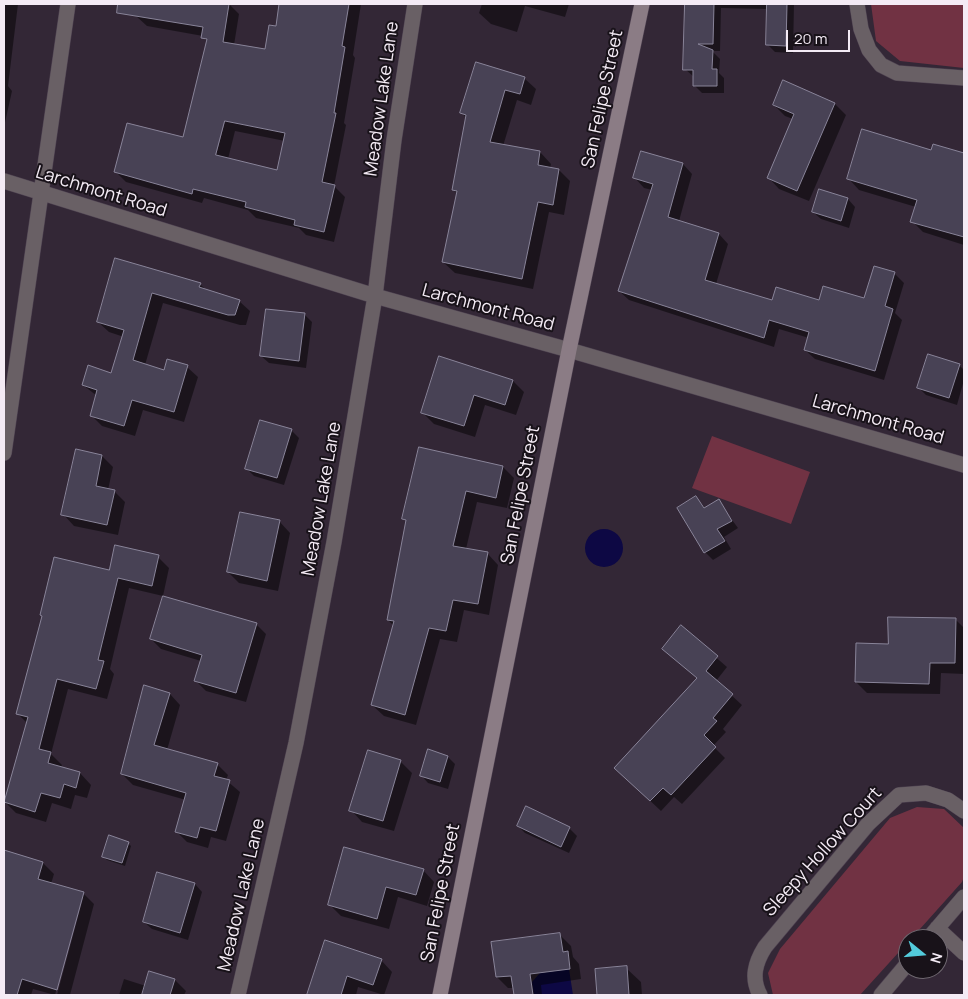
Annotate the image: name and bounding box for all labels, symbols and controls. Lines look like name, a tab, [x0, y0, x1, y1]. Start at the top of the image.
street label: Meadow Lake Lane	[360, 20, 404, 178]
scale bar	[788, 20, 852, 52]
street label: San Felipe Street	[578, 28, 628, 170]
text: 20 m	[794, 28, 827, 49]
street label: Larchmont Road	[33, 162, 169, 222]
street label: Larchmont Road	[419, 280, 557, 336]
street label: Larchmont Road	[810, 391, 946, 449]
street label: Meadow Lake Lane	[298, 420, 346, 578]
street label: San Felipe Street	[497, 424, 545, 566]
street label: Sleepy Hollow Court	[759, 783, 887, 921]
street label: Meadow Lake Lane	[214, 816, 270, 974]
street label: San Felipe Street	[417, 822, 465, 964]
north arrow	[898, 929, 948, 979]
text: N	[926, 951, 947, 966]

